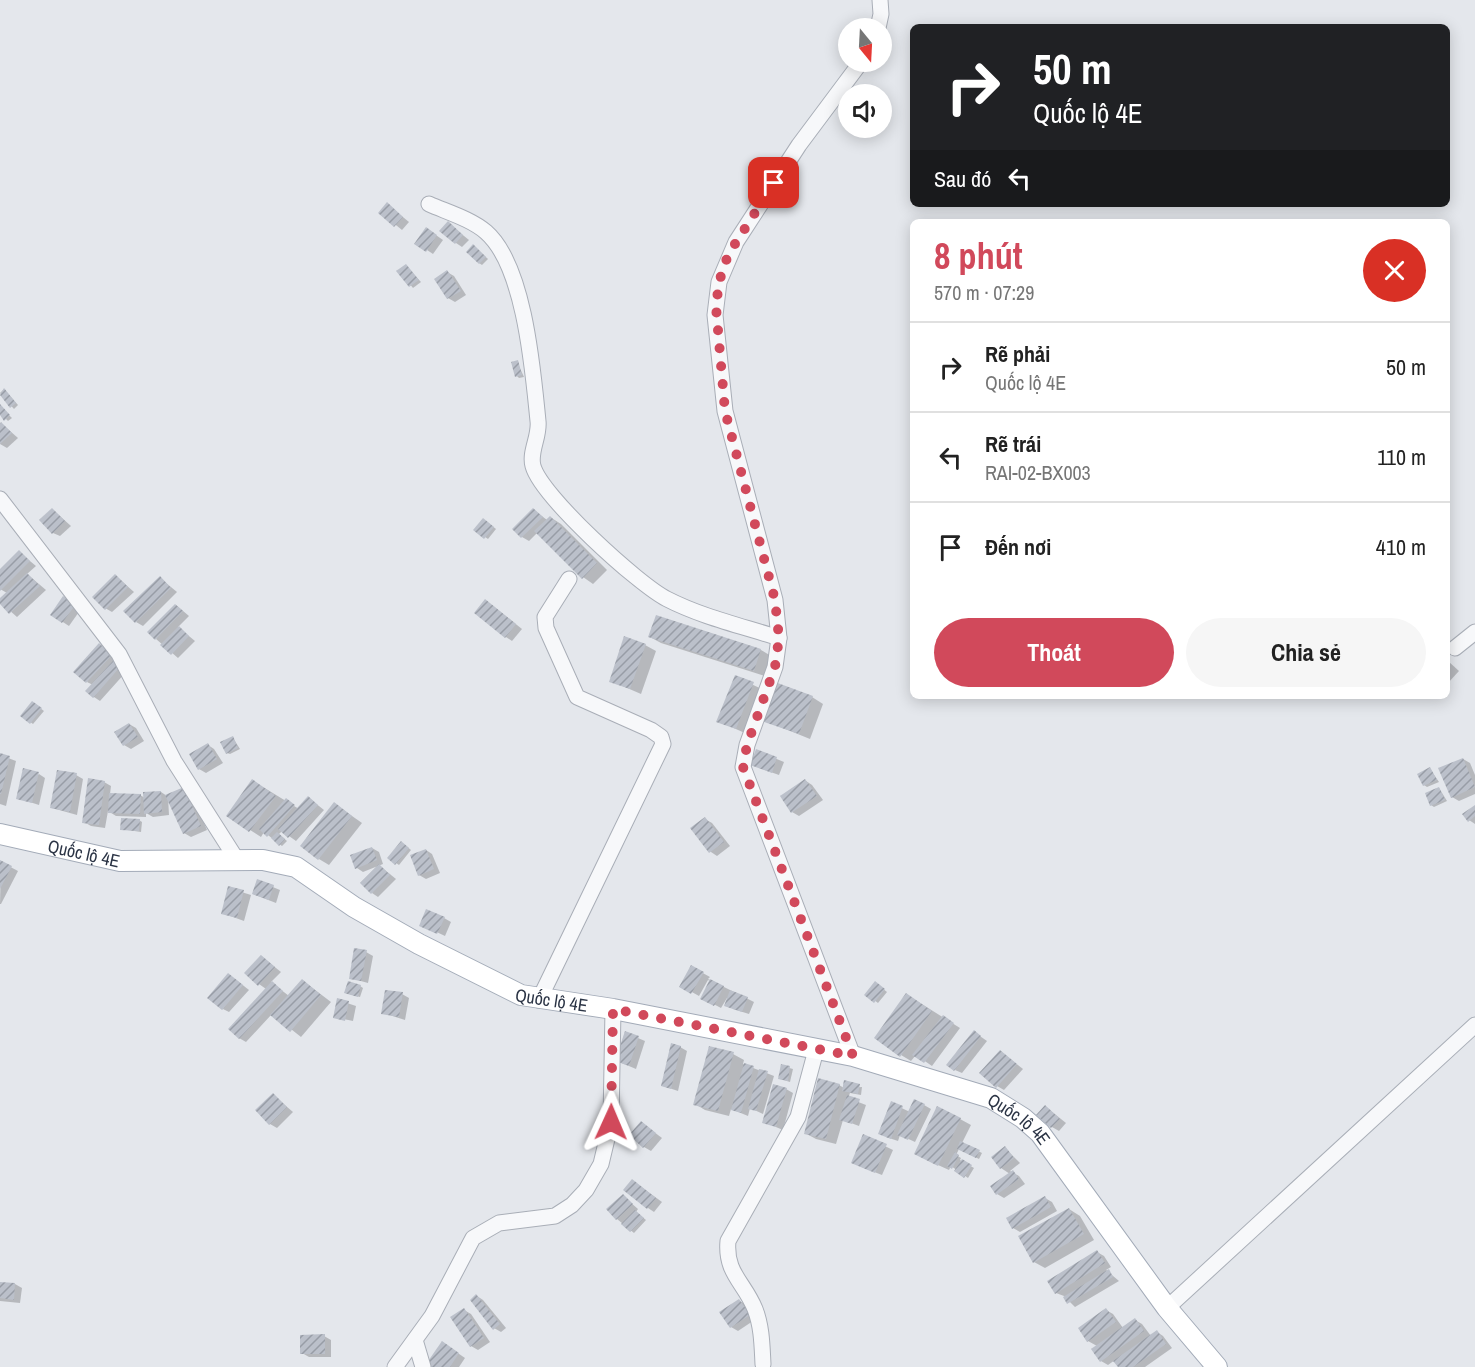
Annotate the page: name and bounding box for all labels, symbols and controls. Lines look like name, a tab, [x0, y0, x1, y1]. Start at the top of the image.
north arrow	[838, 18, 892, 72]
map controls	[838, 18, 892, 138]
text: 50 m	[1033, 41, 1112, 97]
icon: right	[934, 48, 1012, 126]
button: sound	[838, 84, 892, 138]
text: Quốc lộ 4E	[1033, 95, 1143, 131]
pin	[748, 157, 799, 208]
icon: left	[1003, 162, 1036, 195]
text: Sau đó	[934, 164, 991, 194]
icon: arrive	[757, 166, 790, 199]
text: 8 phút	[934, 232, 1023, 280]
button: close	[1363, 239, 1426, 302]
text: 570 m · 07:29	[934, 279, 1034, 306]
text: Rẽ phải	[985, 339, 1050, 369]
icon: right	[934, 351, 967, 384]
text: 50 m	[1386, 352, 1426, 382]
text: Quốc lộ 4E	[985, 369, 1066, 396]
text: Rẽ trái	[985, 429, 1041, 459]
icon: left	[934, 441, 967, 474]
text: 110 m	[1377, 442, 1426, 472]
text: RAI-02-BX003	[985, 459, 1091, 486]
icon: arrive	[934, 531, 967, 564]
text: Đến nơi	[985, 532, 1051, 562]
text: 410 m	[1376, 532, 1426, 562]
button: Thoát	[934, 618, 1174, 687]
button: Chia sẻ	[1186, 618, 1426, 687]
street label: Quốc lộ 4E	[45, 833, 122, 873]
street label: Quốc lộ 4E	[514, 982, 590, 1018]
street label: Quốc lộ 4E	[983, 1087, 1057, 1149]
position arrow	[579, 1090, 643, 1154]

